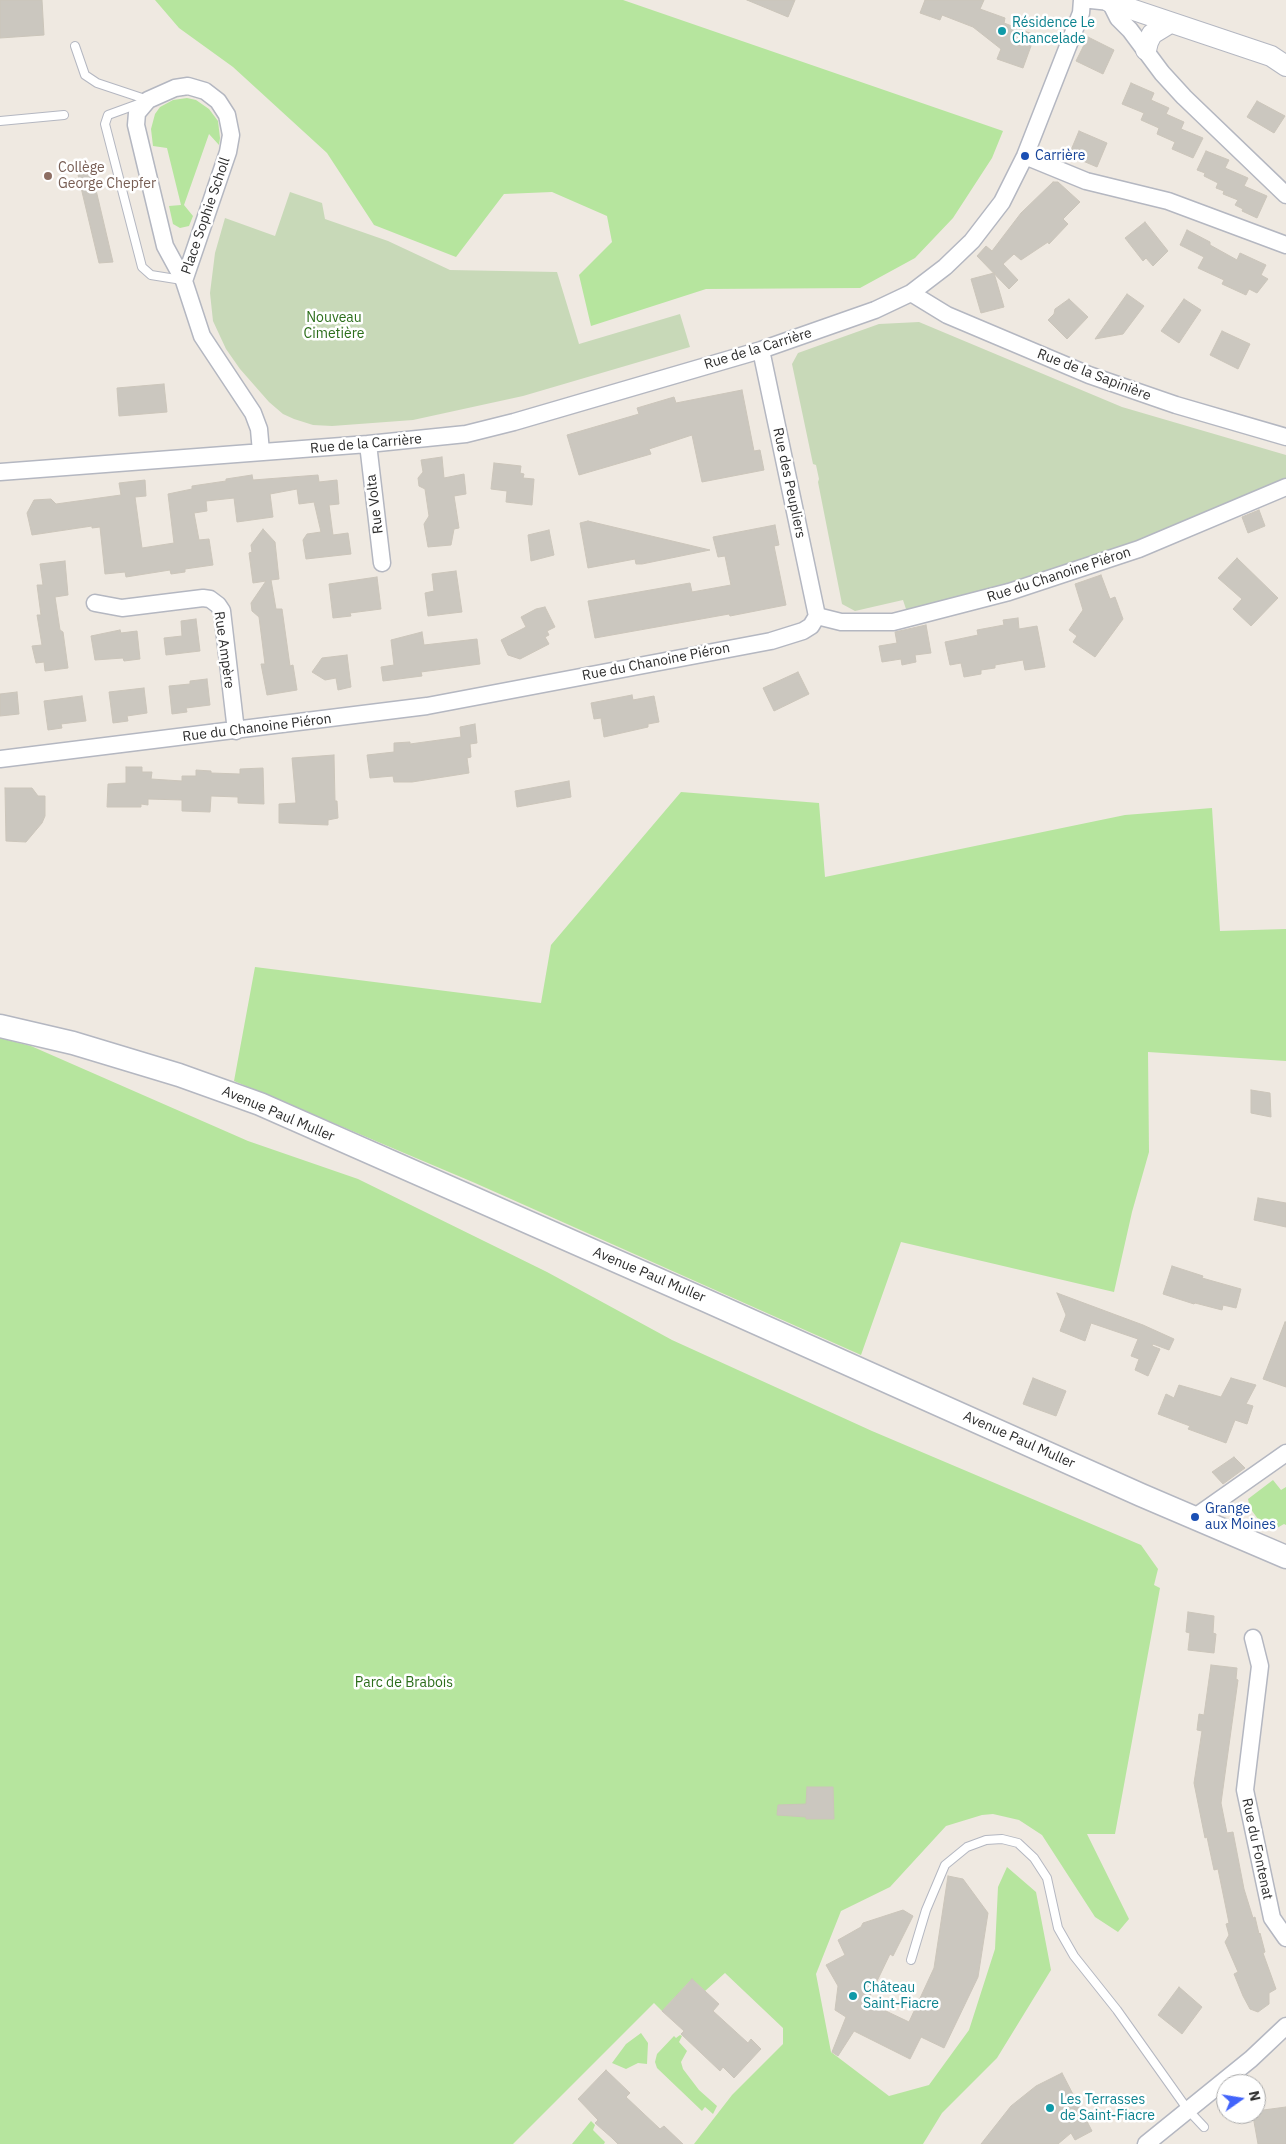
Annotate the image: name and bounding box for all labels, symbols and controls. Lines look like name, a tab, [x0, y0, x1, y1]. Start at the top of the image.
place label: Résidence Le Chancelade	[1012, 15, 1095, 48]
marker: Résidence Le Chancelade	[996, 25, 1008, 37]
place label: Carrière	[1035, 148, 1085, 164]
marker: Carrière	[1019, 150, 1031, 162]
street label: Place Sophie Scholl	[178, 155, 234, 277]
place label: Collège George Chepfer	[58, 160, 156, 192]
marker: Collège George Chepfer	[42, 170, 54, 182]
park label: Nouveau Cimetière	[304, 310, 364, 342]
street label: Rue de la Carrière	[702, 325, 814, 373]
street label: Rue de la Sapinière	[1035, 346, 1153, 404]
street label: Rue des Peupliers	[769, 426, 809, 540]
street label: Rue de la Carrière	[309, 431, 423, 457]
street label: Rue Volta	[363, 473, 387, 535]
street label: Rue du Chanoine Piéron	[985, 544, 1133, 606]
street label: Rue Ampère	[210, 610, 238, 690]
street label: Rue du Chanoine Piéron	[581, 639, 731, 685]
street label: Rue du Chanoine Piéron	[181, 711, 333, 745]
street label: Avenue Paul Muller	[219, 1083, 337, 1145]
street label: Avenue Paul Muller	[590, 1244, 708, 1306]
street label: Avenue Paul Muller	[960, 1408, 1078, 1472]
place label: Grange aux Moines	[1205, 1501, 1276, 1534]
marker: Grange aux Moines	[1189, 1511, 1201, 1523]
park label: Parc de Brabois	[355, 1675, 453, 1691]
street label: Rue du Fontenat	[1238, 1797, 1276, 1901]
place label: Château Saint-Fiacre	[863, 1980, 939, 2012]
marker: Château Saint-Fiacre	[847, 1990, 859, 2002]
north arrow	[1216, 2074, 1266, 2124]
text: N	[1245, 2089, 1265, 2103]
place label: Les Terrasses de Saint-Fiacre	[1060, 2092, 1155, 2124]
marker: Les Terrasses de Saint-Fiacre	[1044, 2102, 1056, 2114]

